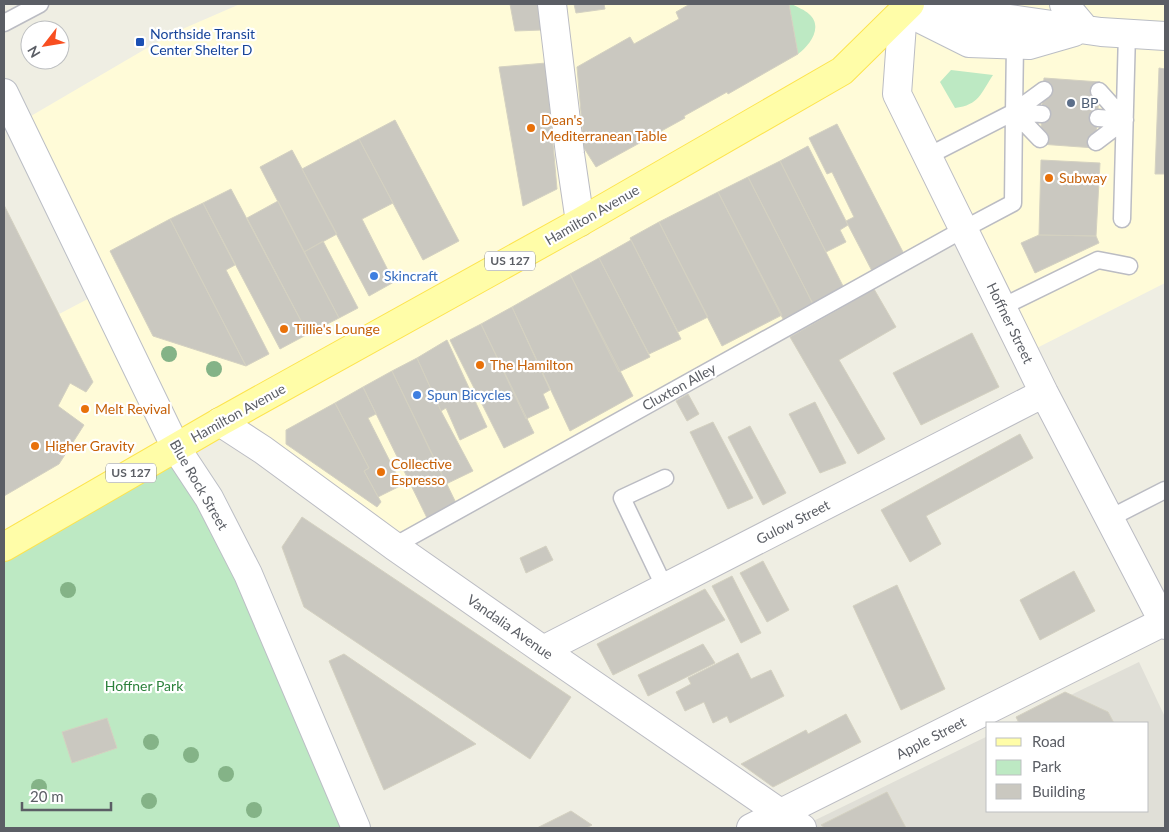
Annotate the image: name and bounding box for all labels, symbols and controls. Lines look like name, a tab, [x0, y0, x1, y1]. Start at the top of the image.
north arrow	[20, 20, 70, 70]
place label: Northside Transit Center Shelter D	[150, 25, 255, 58]
marker: Northside Transit Center Shelter D	[134, 36, 146, 48]
text: N	[23, 43, 43, 61]
place label: BP	[1081, 94, 1098, 111]
marker: BP	[1065, 97, 1077, 109]
place label: Dean's Mediterranean Table	[541, 111, 667, 144]
marker: Dean's Mediterranean Table	[525, 122, 537, 134]
place label: Subway	[1059, 169, 1108, 186]
marker: Subway	[1043, 172, 1055, 184]
street label: Hamilton Avenue	[542, 181, 642, 248]
road number: US 127	[485, 252, 535, 270]
place label: Skincraft	[384, 267, 438, 284]
marker: Skincraft	[368, 270, 380, 282]
street label: Hoffner Street	[984, 279, 1037, 366]
place label: Tillie's Lounge	[294, 320, 380, 337]
marker: Tillie's Lounge	[278, 323, 290, 335]
place label: The Hamilton	[490, 356, 573, 373]
marker: The Hamilton	[474, 359, 486, 371]
street label: Cluxton Alley	[639, 359, 719, 414]
street label: Hamilton Avenue	[187, 379, 288, 446]
place label: Spun Bicycles	[427, 386, 511, 403]
marker: Spun Bicycles	[411, 389, 423, 401]
place label: Melt Revival	[95, 400, 171, 417]
marker: Melt Revival	[79, 403, 91, 415]
place label: Higher Gravity	[45, 437, 135, 454]
street label: Blue Rock Street	[167, 437, 232, 533]
marker: Higher Gravity	[29, 440, 41, 452]
place label: Collective Espresso	[391, 455, 452, 488]
road number: US 127	[106, 463, 156, 482]
marker: Collective Espresso	[375, 466, 387, 478]
street label: Gulow Street	[753, 496, 832, 547]
street label: Vandalia Avenue	[464, 591, 557, 663]
park label: Hoffner Park	[105, 677, 184, 694]
street label: Apple Street	[893, 713, 969, 762]
legend	[986, 722, 1149, 812]
text: Road	[1032, 732, 1065, 750]
text: Park	[1032, 757, 1062, 775]
scale bar	[22, 780, 111, 812]
text: Building	[1032, 782, 1085, 800]
text: 20 m	[30, 787, 64, 805]

